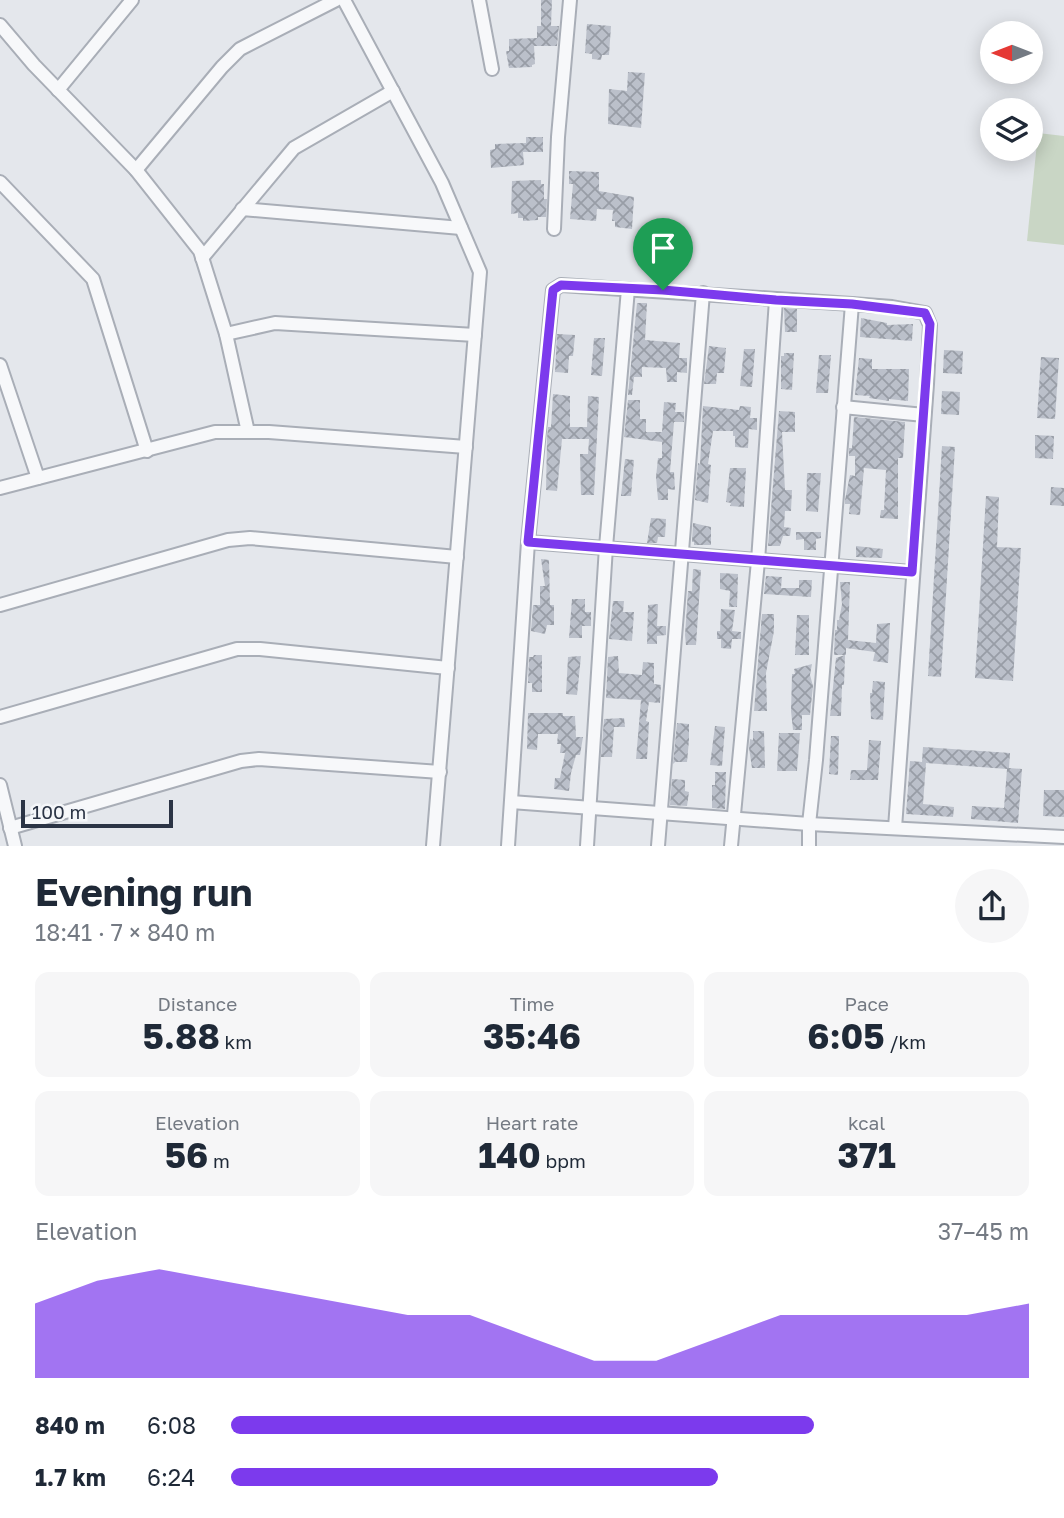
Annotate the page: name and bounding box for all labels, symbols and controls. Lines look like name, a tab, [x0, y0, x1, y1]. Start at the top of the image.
north arrow	[980, 21, 1043, 84]
map controls	[980, 21, 1043, 161]
button: layers	[980, 98, 1043, 161]
pin	[633, 218, 693, 290]
icon: arrive	[644, 229, 682, 267]
scale bar	[21, 797, 173, 829]
text: 100 m	[32, 800, 86, 823]
text: Evening run	[35, 869, 253, 914]
button: share	[955, 869, 1029, 943]
text: 18:41 · 7 × 840 m	[35, 918, 215, 946]
text: Distance	[157, 992, 237, 1015]
text: Time	[510, 992, 554, 1015]
text: Pace	[844, 992, 889, 1015]
text: 5.88	[142, 1015, 220, 1057]
text: 35:46	[483, 1015, 581, 1057]
text: 6:05	[807, 1015, 885, 1057]
text: km	[220, 1030, 252, 1053]
text: /km	[885, 1030, 926, 1053]
text: Elevation	[155, 1111, 240, 1134]
text: Heart rate	[486, 1111, 578, 1134]
text: kcal	[848, 1111, 885, 1134]
text: 56	[165, 1134, 208, 1176]
text: 140	[478, 1134, 541, 1176]
text: 371	[837, 1134, 896, 1176]
text: m	[208, 1149, 230, 1172]
text: bpm	[541, 1149, 586, 1172]
text: Elevation	[35, 1217, 137, 1245]
text: 37–45 m	[938, 1217, 1029, 1245]
text: 840 m	[35, 1411, 105, 1439]
text: 6:08	[147, 1411, 196, 1439]
text: 1.7 km	[35, 1463, 106, 1491]
text: 6:24	[147, 1463, 195, 1491]

